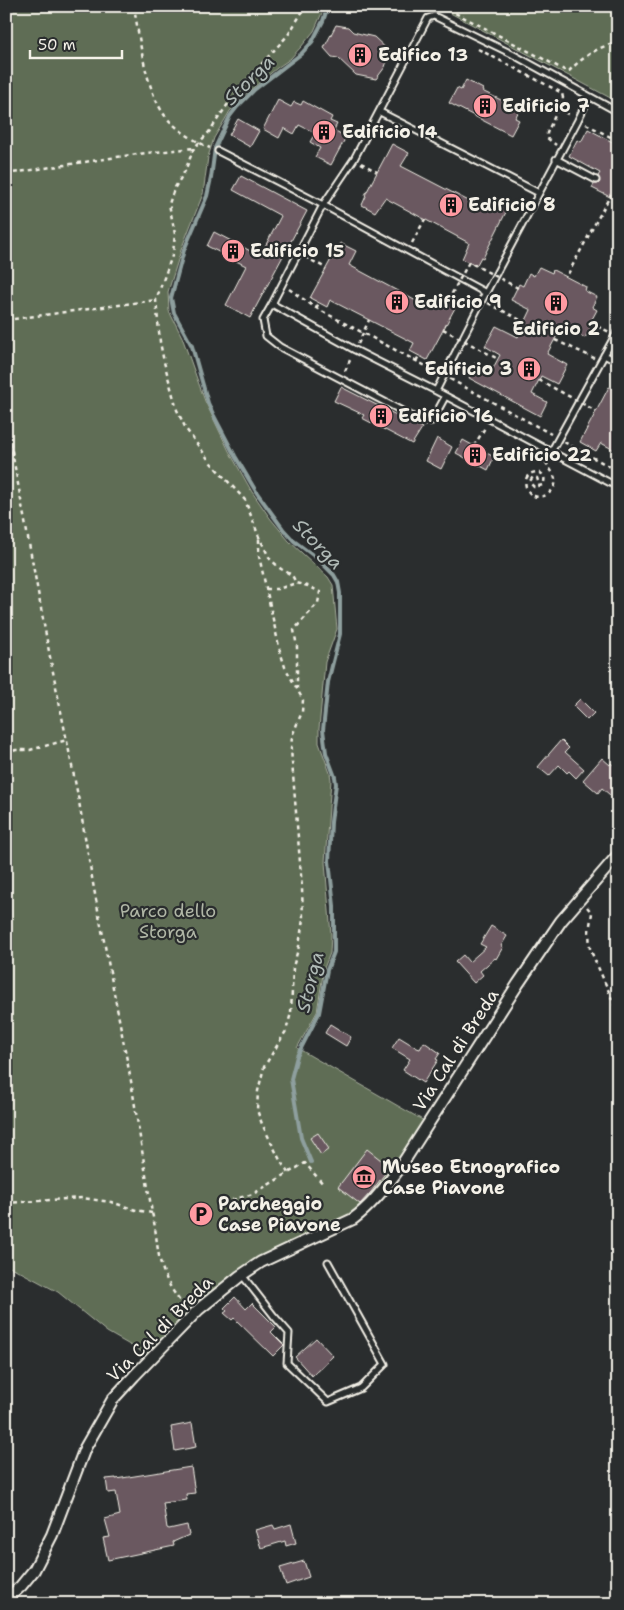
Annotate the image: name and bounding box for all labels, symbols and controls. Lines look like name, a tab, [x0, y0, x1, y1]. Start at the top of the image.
scale bar	[30, 28, 122, 60]
text: 50 m	[38, 35, 76, 55]
building icon: Edifico 13	[347, 42, 373, 68]
place label: Edifico 13	[378, 43, 468, 67]
water label: Storga	[218, 49, 280, 111]
building icon: Edificio 7	[472, 93, 498, 119]
place label: Edificio 7	[502, 94, 590, 118]
building icon: Edificio 14	[311, 119, 337, 145]
place label: Edificio 14	[342, 120, 438, 144]
building icon: Edificio 8	[438, 192, 464, 218]
place label: Edificio 8	[468, 193, 556, 217]
building icon: Edificio 15	[220, 238, 246, 264]
place label: Edificio 15	[250, 239, 344, 263]
building icon: Edificio 9	[384, 289, 410, 315]
place label: Edificio 9	[414, 290, 502, 314]
building icon: Edificio 2	[543, 290, 569, 316]
place label: Edificio 2	[512, 317, 600, 341]
building icon: Edificio 3	[516, 356, 542, 382]
place label: Edificio 3	[424, 357, 512, 381]
building icon: Edificio 16	[368, 403, 394, 429]
place label: Edificio 16	[398, 404, 493, 428]
building icon: Edificio 22	[462, 442, 488, 468]
place label: Edificio 22	[492, 443, 592, 467]
water label: Storga	[287, 513, 349, 575]
park label: Parco dello Storga	[120, 899, 216, 944]
water label: Storga	[290, 949, 330, 1015]
street label: Via Cal di Breda	[408, 984, 504, 1116]
place label: Museo Etnografico Case Piavone	[382, 1155, 560, 1200]
museum icon: Museo Etnografico Case Piavone	[351, 1164, 377, 1190]
place label: Parcheggio Case Piavone	[218, 1192, 341, 1237]
parking icon: Parcheggio Case Piavone	[188, 1201, 214, 1227]
street label: Via Cal di Breda	[102, 1271, 218, 1387]

